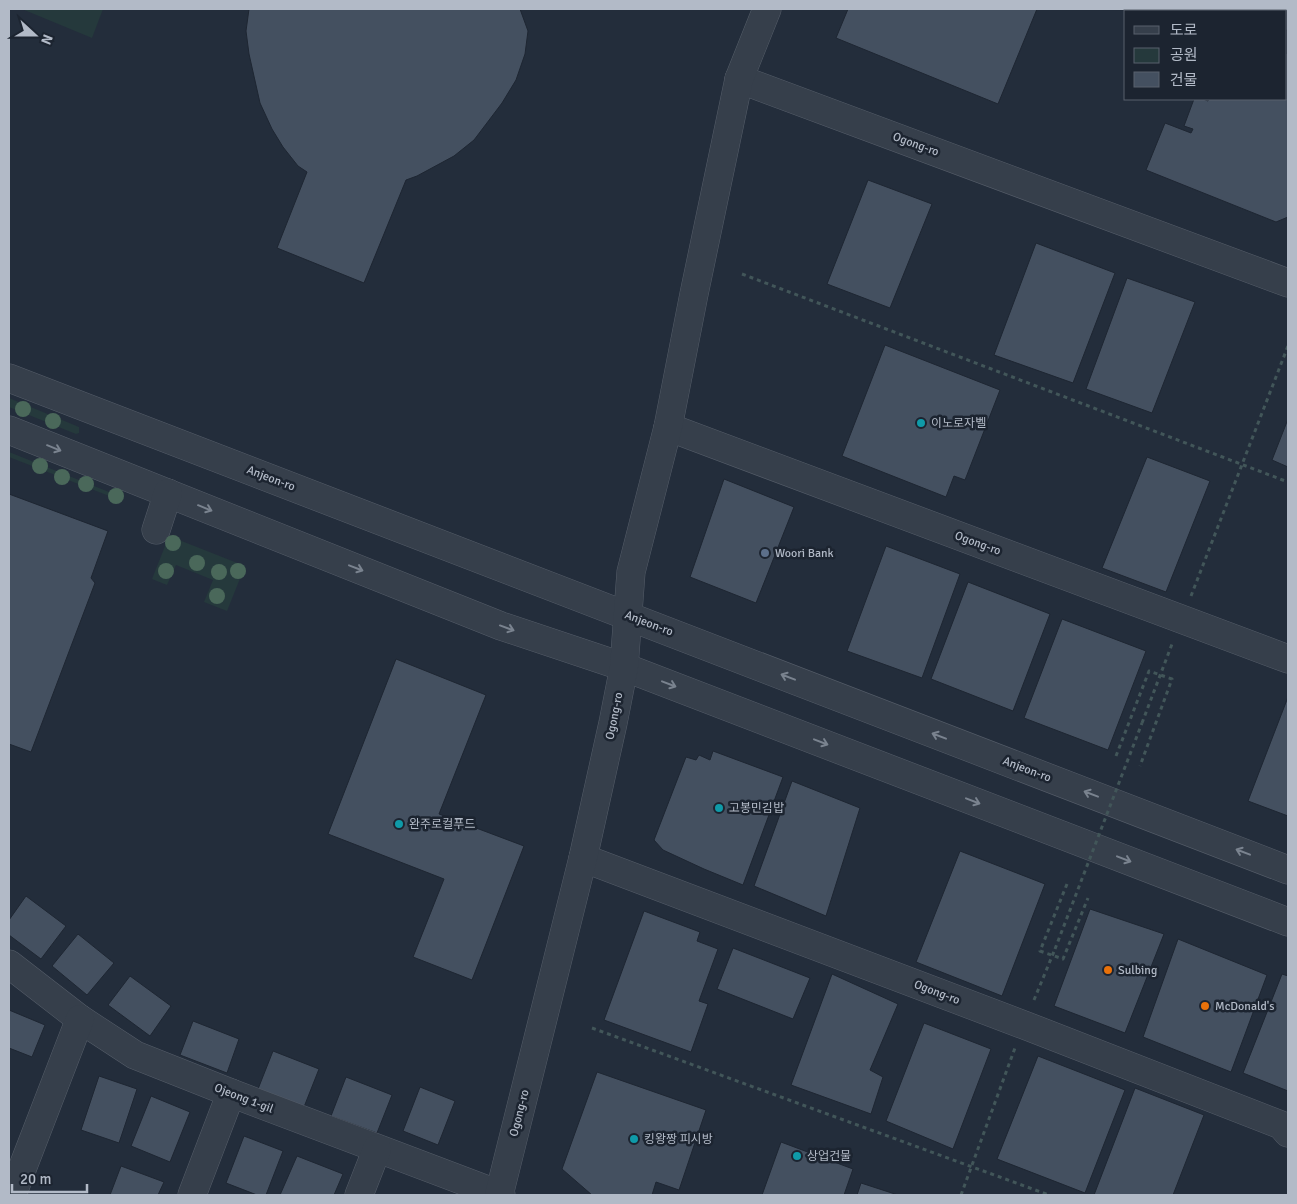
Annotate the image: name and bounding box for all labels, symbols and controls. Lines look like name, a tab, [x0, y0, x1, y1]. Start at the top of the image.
north arrow	[10, 10, 60, 60]
legend	[1124, 10, 1287, 100]
text: 도로	[1170, 21, 1198, 39]
text: N	[37, 32, 56, 47]
text: 공원	[1170, 46, 1198, 64]
text: 건물	[1170, 71, 1198, 89]
street label: Ogong-ro	[891, 129, 941, 160]
place label: 이노로자벨	[931, 416, 986, 431]
marker: 이노로자벨	[915, 417, 927, 429]
one-way arrow	[46, 444, 61, 453]
street label: Anjeon-ro	[244, 462, 297, 495]
one-way arrow	[197, 504, 212, 514]
street label: Ogong-ro	[953, 528, 1003, 559]
place label: Woori Bank	[775, 546, 834, 561]
marker: Woori Bank	[759, 547, 771, 559]
one-way arrow	[348, 564, 363, 573]
street label: Anjeon-ro	[622, 607, 675, 640]
one-way arrow	[499, 624, 514, 633]
one-way arrow	[781, 672, 796, 681]
one-way arrow	[661, 680, 676, 689]
street label: Ogong-ro	[603, 691, 626, 741]
one-way arrow	[932, 730, 947, 739]
one-way arrow	[813, 738, 828, 747]
street label: Anjeon-ro	[1000, 753, 1053, 786]
one-way arrow	[1084, 789, 1099, 798]
one-way arrow	[965, 797, 980, 806]
place label: 고봉민김밥	[729, 801, 784, 816]
marker: 고봉민김밥	[713, 802, 725, 814]
place label: 완주로컬푸드	[409, 817, 475, 832]
marker: 완주로컬푸드	[393, 818, 405, 830]
one-way arrow	[1236, 847, 1251, 856]
one-way arrow	[1116, 855, 1131, 864]
place label: Sulbing	[1118, 963, 1157, 978]
marker: Sulbing	[1102, 964, 1114, 976]
street label: Ogong-ro	[912, 977, 962, 1008]
place label: McDonald's	[1215, 999, 1275, 1014]
marker: McDonald's	[1199, 1000, 1211, 1012]
street label: Ojeong 1-gil	[212, 1080, 276, 1117]
street label: Ogong-ro	[506, 1088, 533, 1138]
place label: 킹왕짱 피시방	[644, 1132, 713, 1147]
marker: 킹왕짱 피시방	[628, 1133, 640, 1145]
place label: 상업건물	[807, 1149, 851, 1164]
marker: 상업건물	[791, 1150, 803, 1162]
scale bar	[12, 1162, 88, 1194]
text: 20 m	[20, 1170, 51, 1188]

